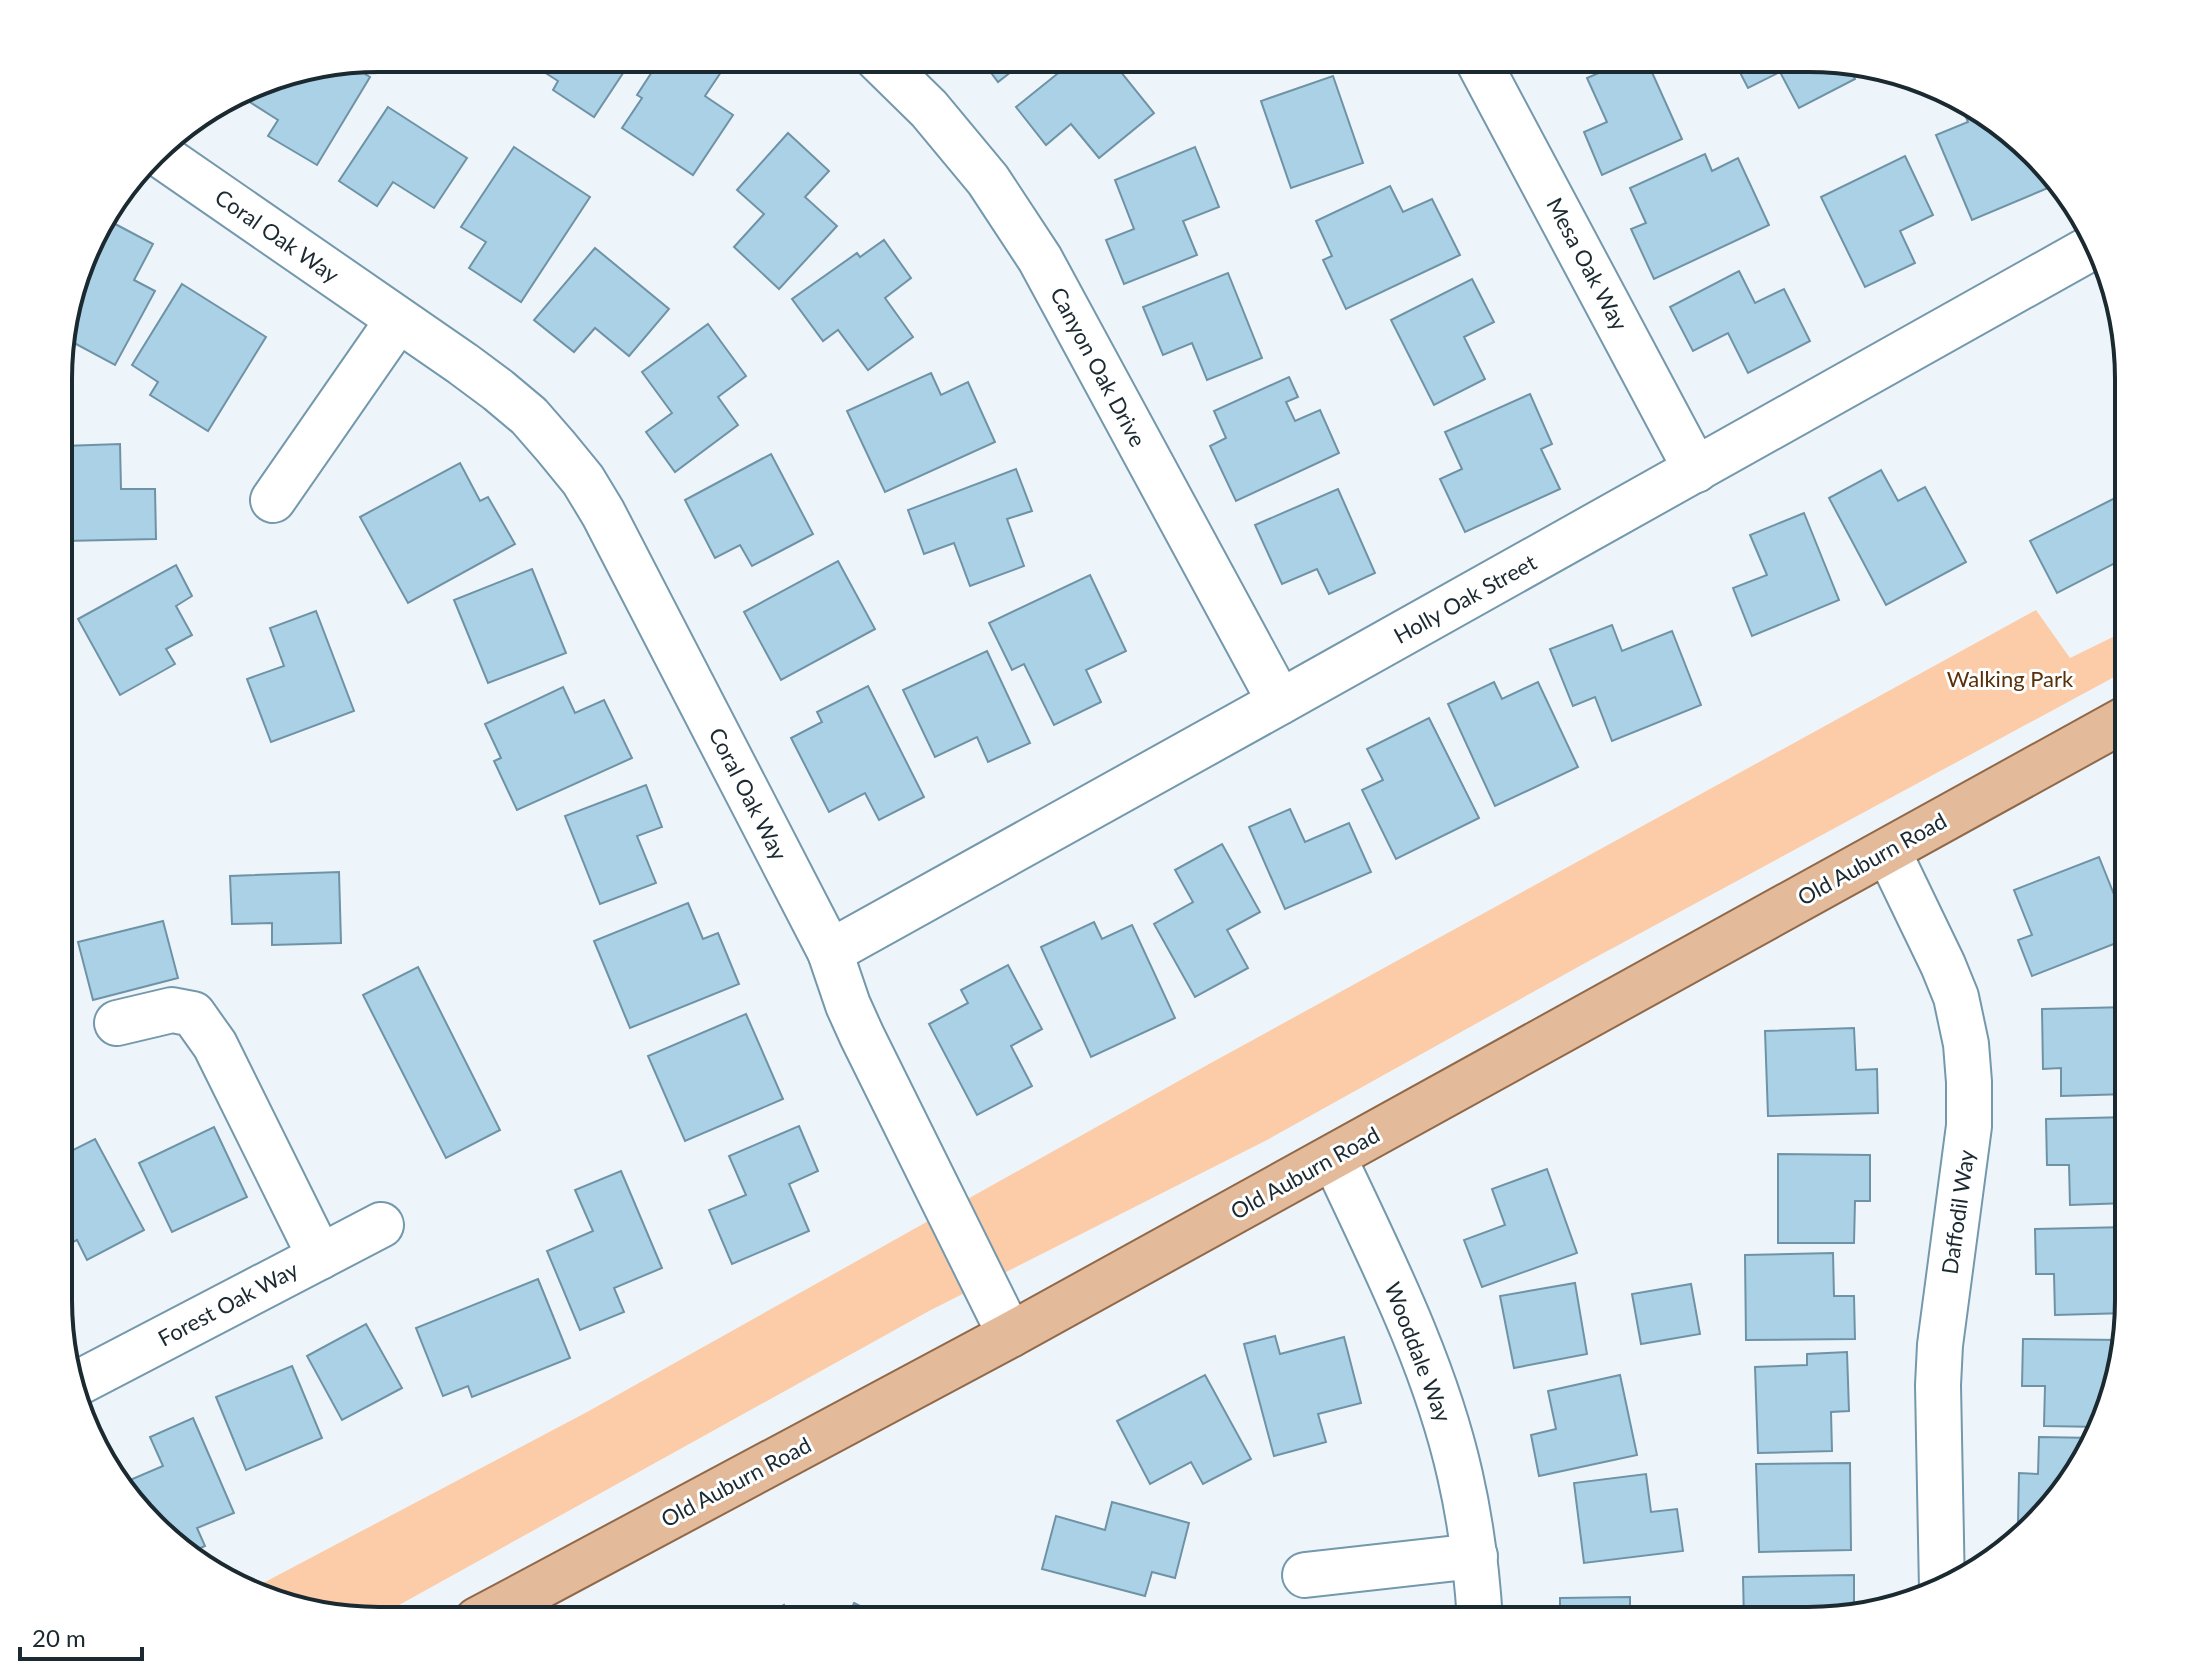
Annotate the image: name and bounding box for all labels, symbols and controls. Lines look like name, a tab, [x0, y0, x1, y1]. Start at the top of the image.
street label: Coral Oak Way	[210, 183, 345, 289]
street label: Mesa Oak Way	[1541, 193, 1634, 335]
street label: Canyon Oak Drive	[1045, 282, 1152, 451]
street label: Holly Oak Street	[1389, 548, 1541, 649]
park label: Walking Park	[1947, 665, 2074, 692]
street label: Coral Oak Way	[704, 723, 794, 865]
street label: Old Auburn Road	[1793, 807, 1951, 911]
street label: Old Auburn Road	[1226, 1121, 1384, 1225]
street label: Daffodil Way	[1935, 1147, 1980, 1276]
street label: Forest Oak Way	[153, 1255, 303, 1352]
street label: Wooddale Way	[1379, 1278, 1458, 1426]
street label: Old Auburn Road	[656, 1431, 815, 1532]
scale bar	[20, 1611, 142, 1661]
text: 20 m	[32, 1623, 86, 1652]

